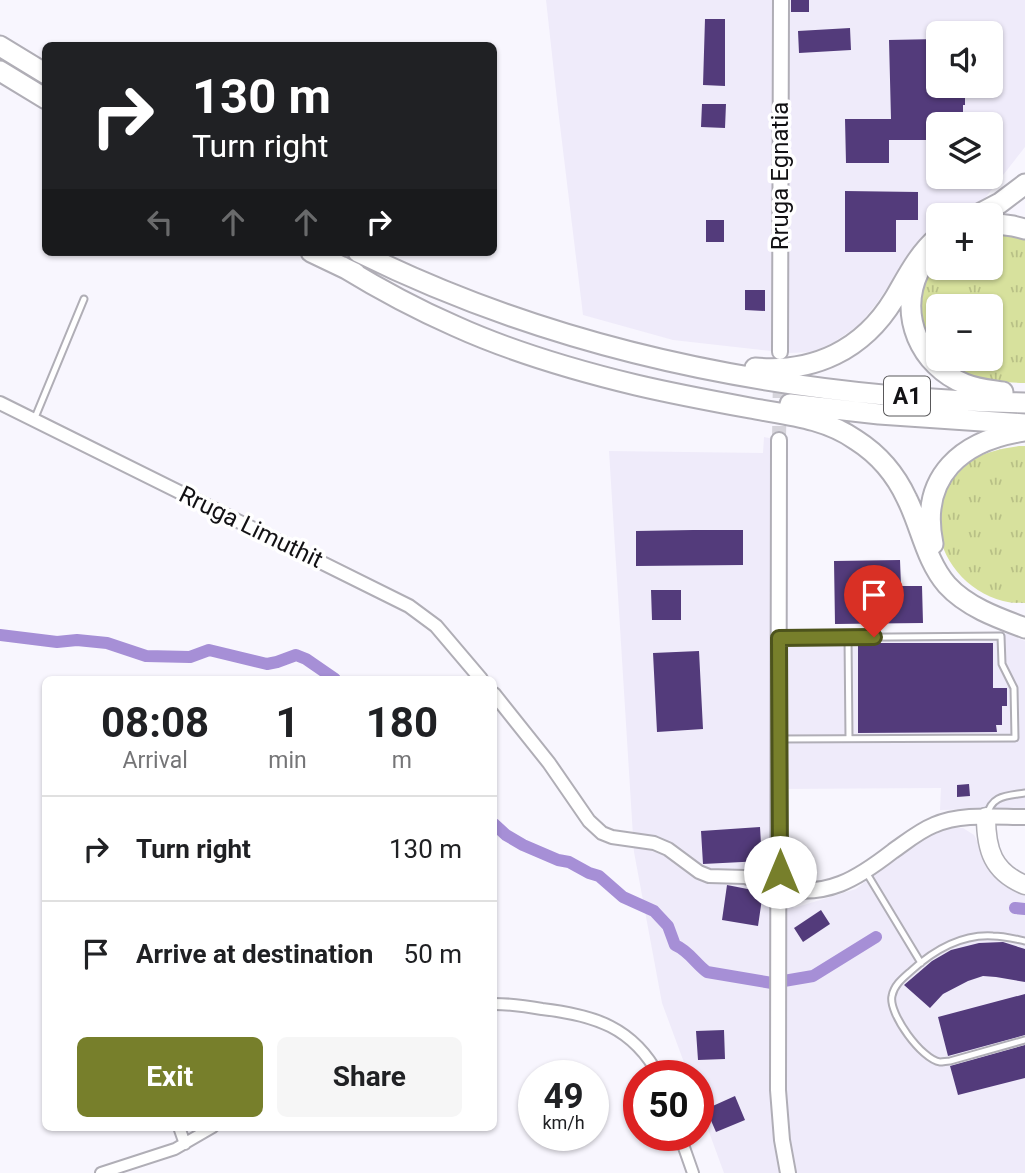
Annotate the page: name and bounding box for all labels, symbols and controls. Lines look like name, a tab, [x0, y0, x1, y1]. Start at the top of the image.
map controls	[926, 21, 1003, 371]
button: sound	[926, 21, 1003, 98]
text: 130 m	[192, 68, 331, 125]
icon: right	[77, 70, 168, 161]
street label: Rruga Egnatia	[766, 102, 794, 250]
button: layers	[926, 112, 1003, 189]
text: Turn right	[192, 127, 328, 165]
icon: left	[141, 203, 179, 241]
icon: ahead	[214, 203, 252, 241]
icon: ahead	[287, 203, 325, 241]
icon: right	[360, 203, 398, 241]
button: +	[926, 203, 1003, 280]
button: −	[926, 294, 1003, 371]
road number: A1	[884, 376, 930, 416]
street label: Rruga Limuthit	[175, 480, 328, 574]
pin	[844, 565, 904, 637]
icon: arrive	[855, 576, 893, 614]
text: 08:08	[101, 698, 209, 747]
text: 1	[275, 698, 300, 747]
text: 180	[366, 698, 438, 747]
text: Arrival	[122, 747, 188, 774]
text: min	[268, 747, 307, 774]
text: m	[392, 747, 412, 774]
icon: right	[77, 830, 115, 868]
text: Turn right	[136, 834, 251, 864]
text: 130 m	[389, 834, 462, 864]
position arrow	[743, 835, 817, 909]
icon: arrive	[77, 935, 115, 973]
text: Arrive at destination	[136, 939, 373, 969]
text: 50 m	[404, 939, 462, 969]
button: Exit	[77, 1037, 263, 1117]
button: Share	[277, 1037, 462, 1117]
speed limit sign: 50	[623, 1060, 714, 1151]
text: 49	[543, 1076, 584, 1117]
text: km/h	[542, 1112, 585, 1133]

